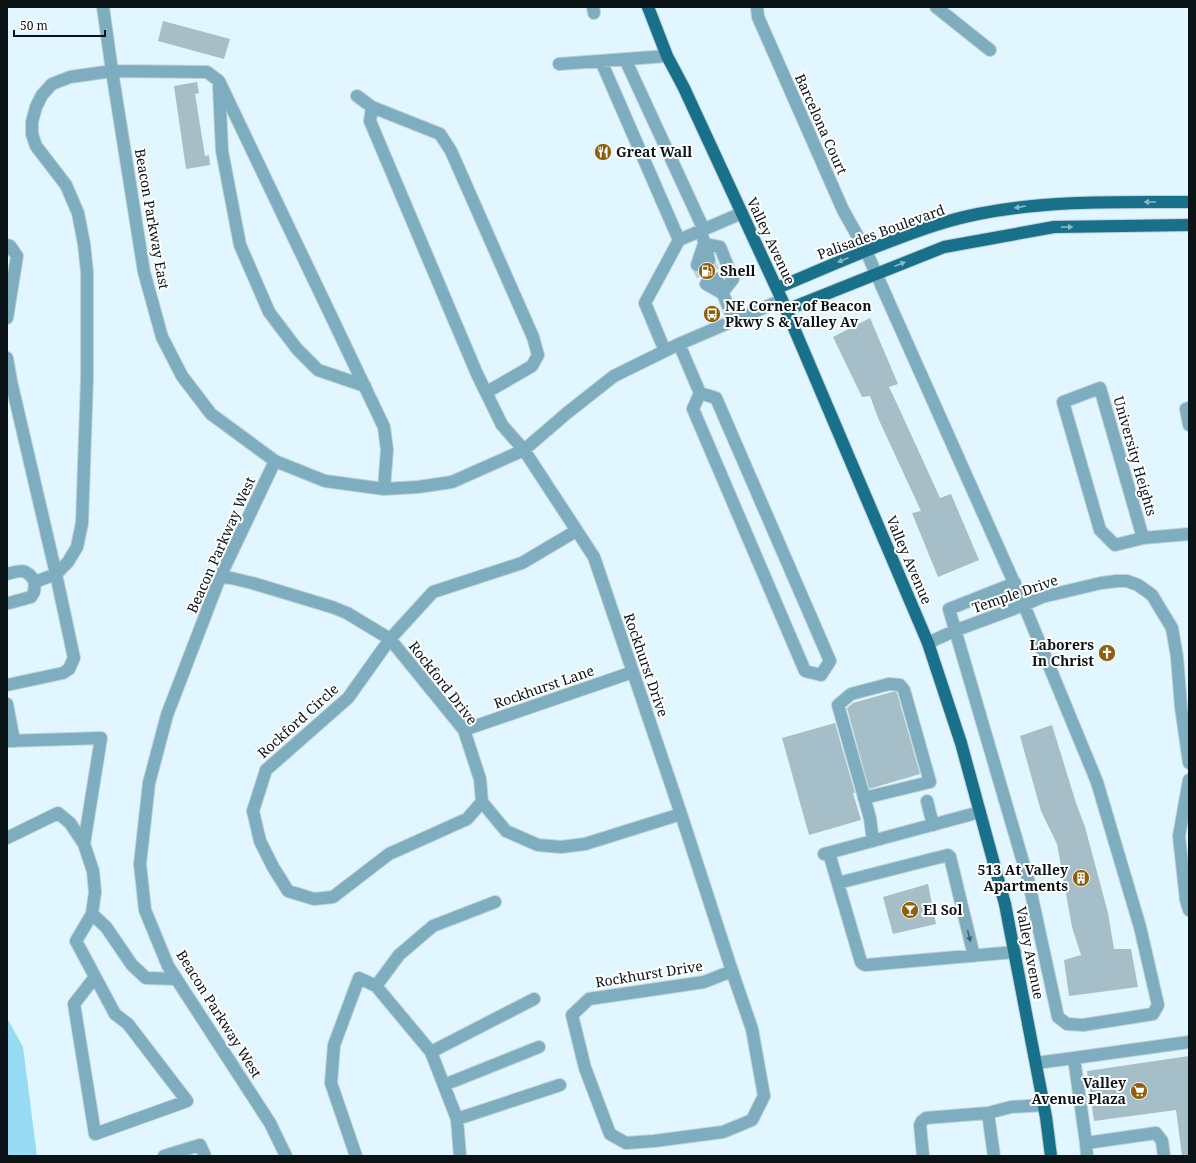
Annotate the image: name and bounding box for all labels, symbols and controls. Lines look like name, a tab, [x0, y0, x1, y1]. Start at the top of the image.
scale bar	[14, 12, 105, 38]
text: 50 m	[20, 17, 48, 34]
street label: Barcelona Court	[791, 71, 852, 177]
restaurant icon: Great Wall	[593, 142, 613, 162]
place label: Great Wall	[616, 142, 692, 161]
street label: Beacon Parkway East	[131, 147, 174, 291]
street label: Valley Avenue	[743, 194, 800, 288]
street label: Palisades Boulevard	[814, 199, 948, 263]
one-way arrow	[1143, 199, 1156, 205]
one-way arrow	[1014, 204, 1026, 210]
one-way arrow	[1061, 224, 1074, 230]
one-way arrow	[836, 258, 848, 264]
one-way arrow	[895, 260, 907, 266]
fuel station icon: Shell	[697, 261, 717, 281]
place label: Shell	[720, 261, 755, 280]
place label: NE Corner of Beacon Pkwy S & Valley Av	[725, 296, 871, 331]
bus stop icon: NE Corner of Beacon Pkwy S & Valley Av	[702, 304, 722, 324]
street label: University Heights	[1109, 394, 1162, 518]
street label: Beacon Parkway West	[182, 474, 259, 616]
street label: Valley Avenue	[882, 513, 937, 607]
street label: Temple Drive	[969, 570, 1060, 617]
street label: Rockhurst Drive	[620, 610, 673, 719]
place label: Laborers In Christ	[1029, 635, 1094, 670]
street label: Rockford Drive	[405, 637, 482, 728]
church icon: Laborers In Christ	[1097, 643, 1117, 663]
street label: Rockhurst Lane	[491, 660, 596, 713]
street label: Rockford Circle	[253, 679, 342, 762]
place label: 513 At Valley Apartments	[977, 860, 1069, 895]
building icon: 513 At Valley Apartments	[1071, 868, 1091, 888]
bar icon: El Sol	[900, 900, 920, 920]
place label: El Sol	[923, 900, 962, 919]
street label: Valley Avenue	[1012, 905, 1049, 1001]
one-way arrow	[966, 930, 972, 942]
street label: Beacon Parkway West	[172, 946, 266, 1081]
street label: Rockhurst Drive	[594, 956, 704, 991]
place label: Valley Avenue Plaza	[1031, 1073, 1127, 1108]
supermarket icon: Valley Avenue Plaza	[1129, 1081, 1149, 1101]

